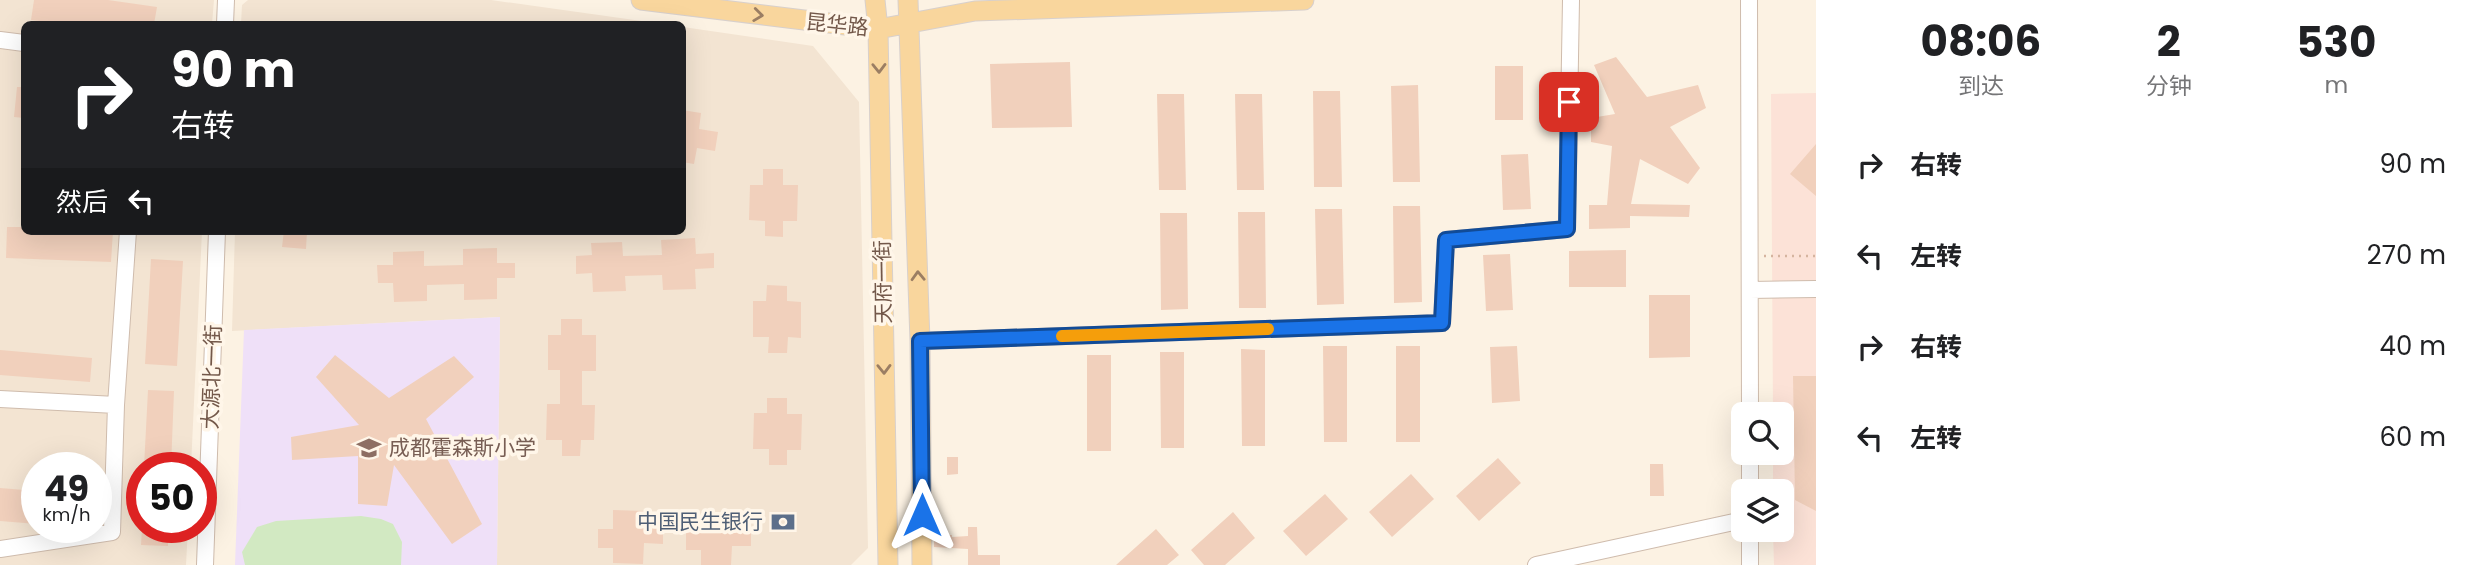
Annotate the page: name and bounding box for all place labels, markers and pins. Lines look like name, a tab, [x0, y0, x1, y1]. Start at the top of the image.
pin	[1539, 72, 1599, 132]
place label: 成都霍森斯小学	[389, 433, 536, 462]
school or university icon: 成都霍森斯小学	[355, 434, 383, 462]
place label: 中国民生银行	[637, 507, 763, 536]
bank icon: 中国民生银行	[769, 508, 797, 536]

